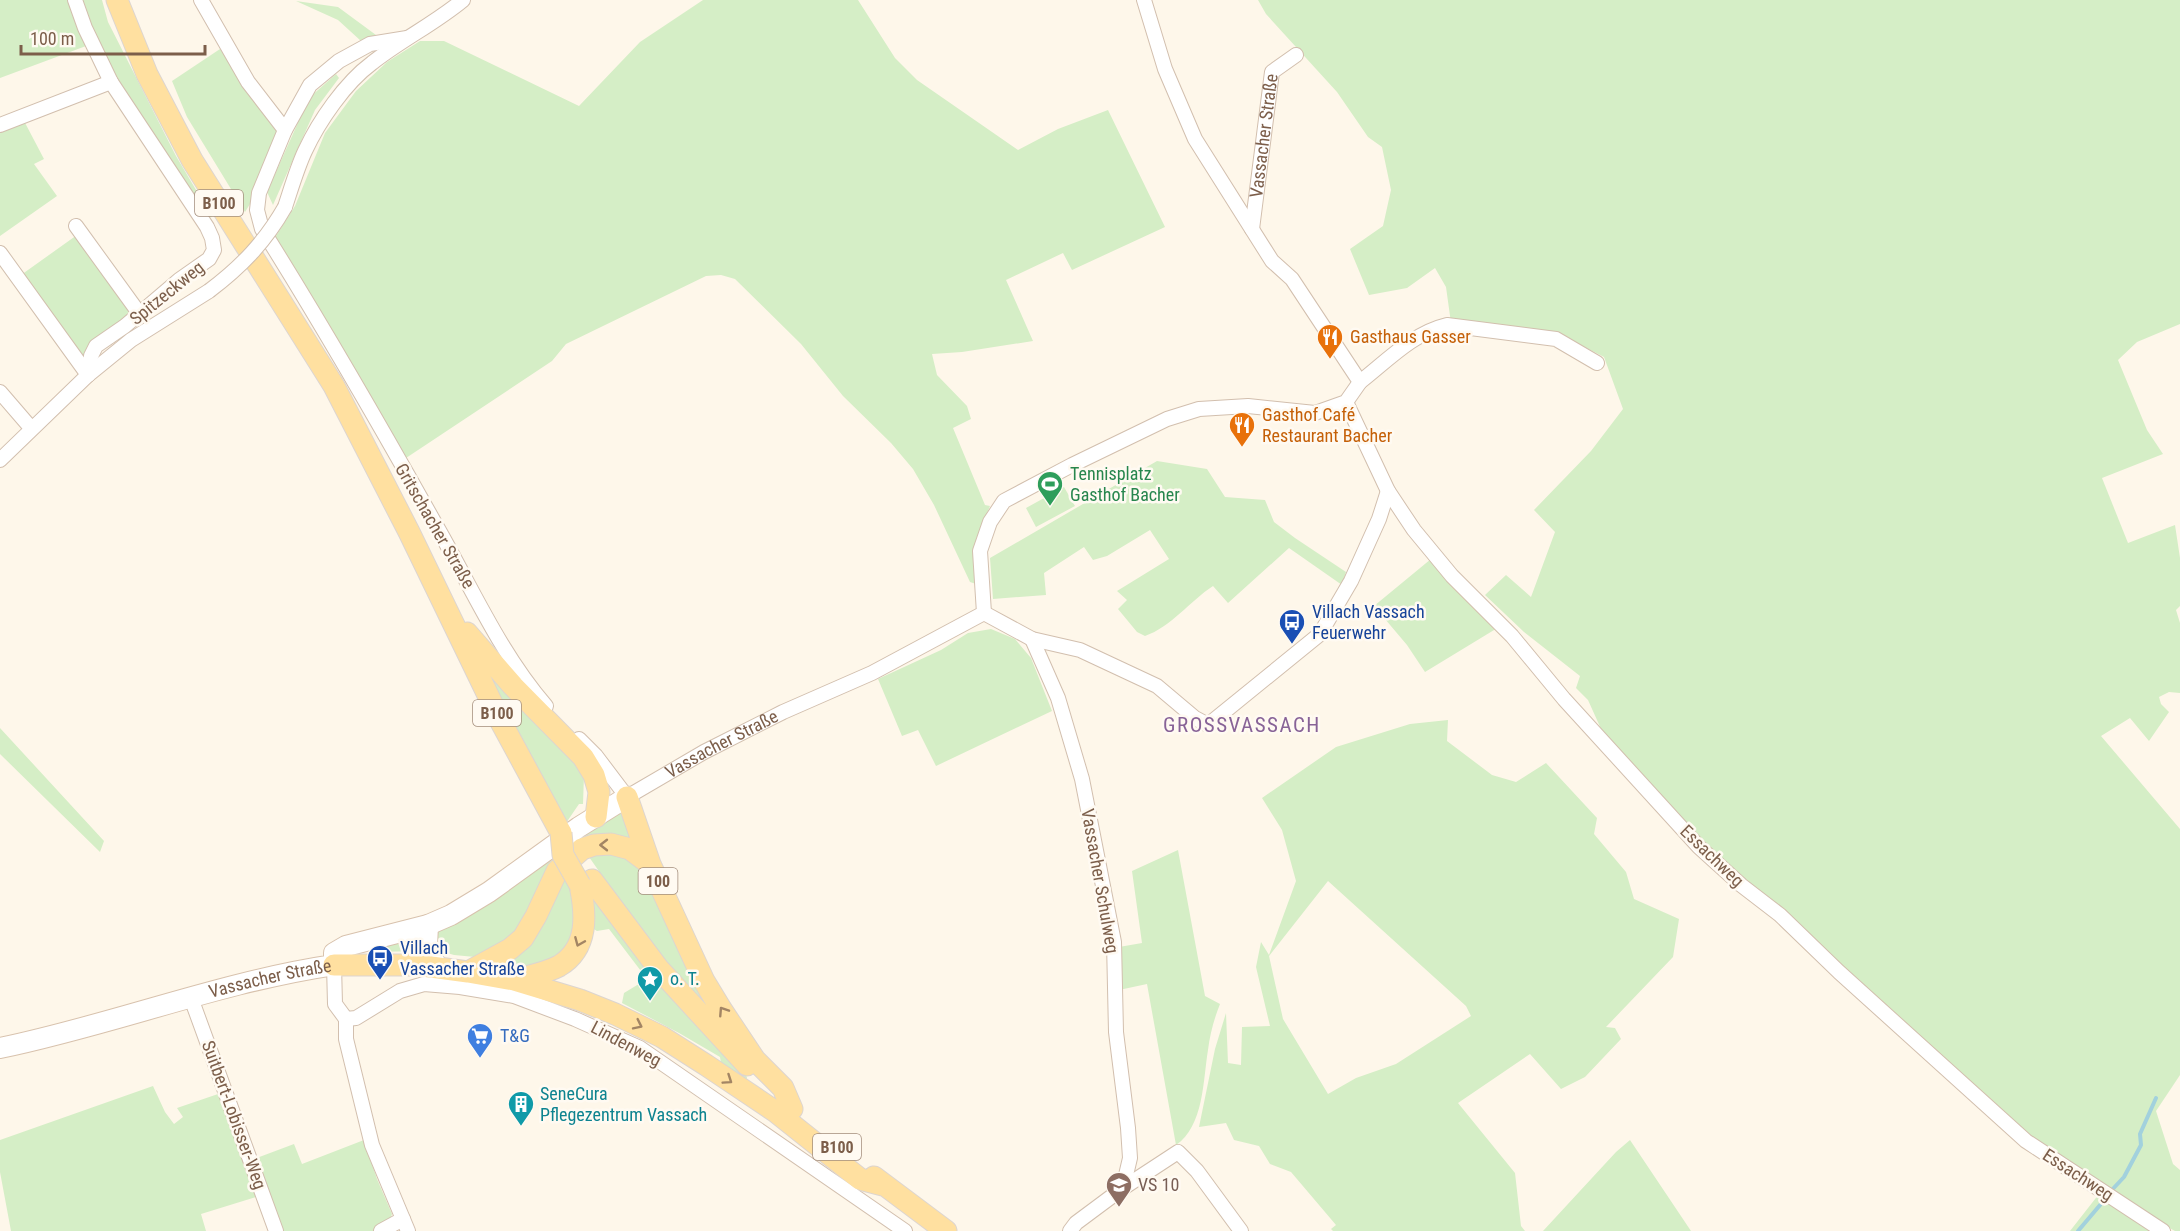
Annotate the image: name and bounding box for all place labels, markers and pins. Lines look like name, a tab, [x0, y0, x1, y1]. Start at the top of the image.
restaurant icon: Gasthaus Gasser	[1315, 322, 1345, 360]
place label: Gasthaus Gasser	[1350, 326, 1471, 347]
place label: Gasthof Café Restaurant Bacher	[1262, 404, 1393, 446]
restaurant icon: Gasthof Café Restaurant Bacher	[1227, 410, 1257, 448]
place label: Tennisplatz Gasthof Bacher	[1070, 463, 1180, 505]
sports icon: Tennisplatz Gasthof Bacher	[1035, 469, 1065, 507]
place label: Villach Vassach Feuerwehr	[1312, 601, 1425, 643]
bus stop icon: Villach Vassach Feuerwehr	[1277, 607, 1307, 645]
place label: Villach Vassacher Straße	[400, 937, 525, 979]
bus stop icon: Villach Vassacher Straße	[365, 943, 395, 981]
place icon: o. T.	[635, 964, 665, 1002]
place label: o. T.	[670, 968, 700, 989]
supermarket icon: T&G	[465, 1021, 495, 1059]
place label: T&G	[500, 1025, 530, 1046]
place label: SeneCura Pflegezentrum Vassach	[540, 1083, 707, 1125]
building icon: SeneCura Pflegezentrum Vassach	[506, 1089, 536, 1127]
school or university icon: VS 10	[1104, 1170, 1134, 1208]
place label: VS 10	[1138, 1174, 1179, 1195]

